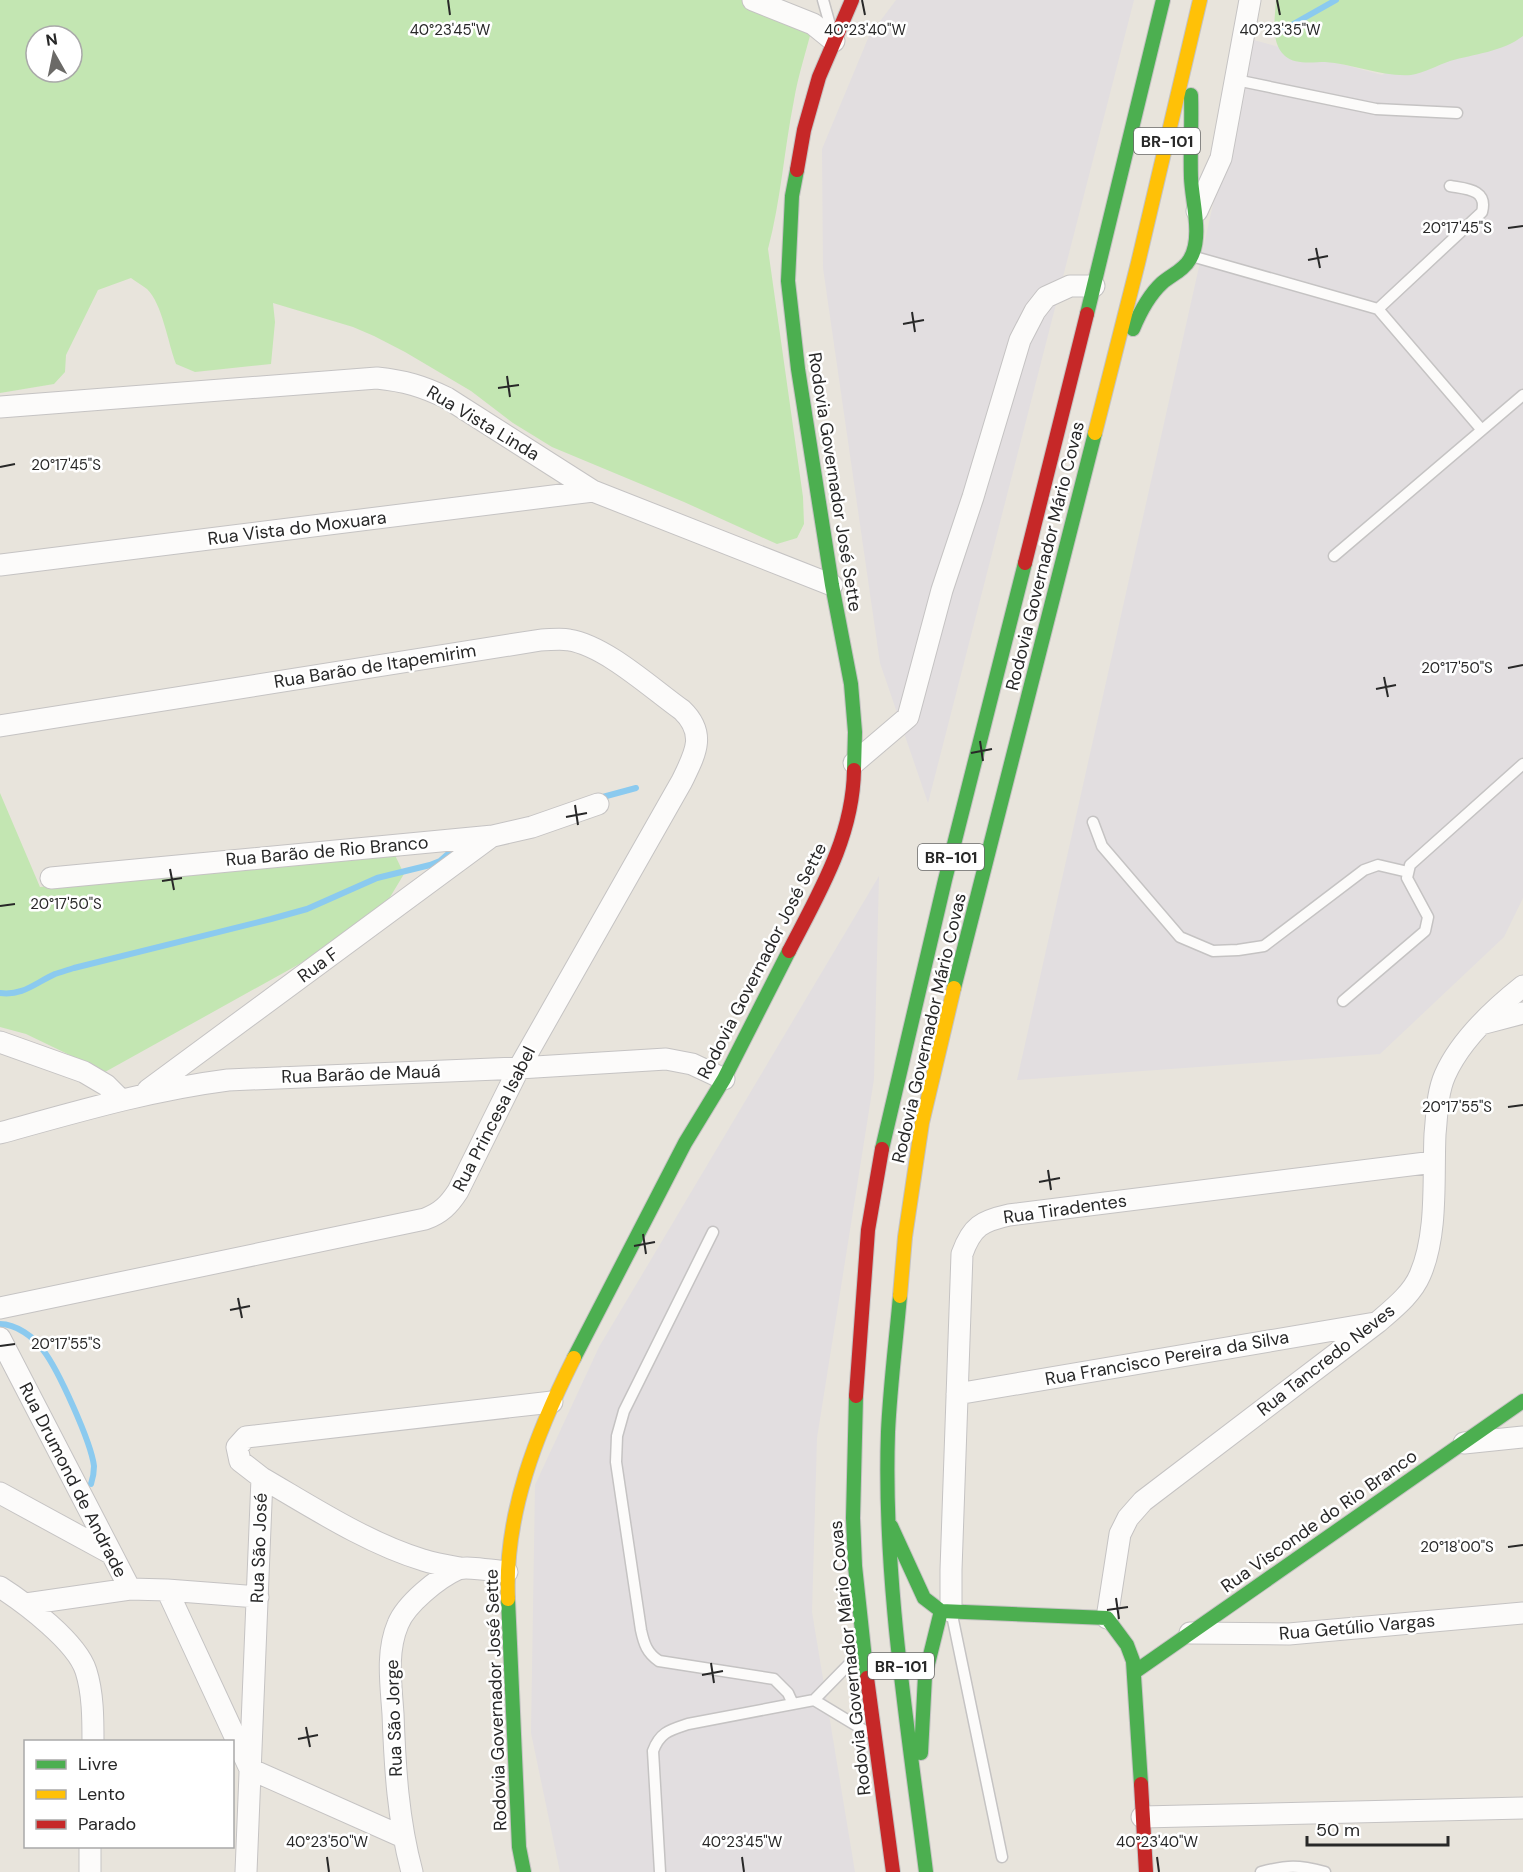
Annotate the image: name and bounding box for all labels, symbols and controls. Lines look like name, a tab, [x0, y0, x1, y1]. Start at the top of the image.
text: 40°23'45"W	[410, 20, 491, 40]
text: 40°23'40"W	[824, 20, 906, 40]
text: 40°23'35"W	[1239, 20, 1321, 40]
north arrow	[24, 24, 84, 84]
text: N	[44, 28, 59, 51]
road number: BR-101	[1134, 128, 1200, 154]
text: 20°17'45"S	[1422, 218, 1492, 238]
street label: Rodovia Governador José Sette	[803, 351, 867, 613]
street label: Rua Vista Linda	[422, 380, 544, 466]
street label: Rodovia Governador Mário Covas	[1000, 419, 1090, 693]
text: 20°17'45"S	[31, 455, 101, 475]
street label: Rua Vista do Moxuara	[206, 505, 388, 551]
street label: Rua Barão de Itapemirim	[272, 638, 478, 694]
text: 20°17'50"S	[1421, 658, 1493, 678]
street label: Rua Barão de Rio Branco	[225, 830, 429, 872]
street label: Rodovia Governador José Sette	[692, 839, 832, 1083]
road number: BR-101	[918, 844, 984, 870]
street label: Rodovia Governador Mário Covas	[886, 891, 972, 1165]
text: 20°17'50"S	[30, 894, 102, 914]
street label: Rua F	[293, 942, 344, 988]
street label: Rua Princesa Isabel	[447, 1042, 541, 1196]
street label: Rua Barão de Mauá	[281, 1059, 441, 1089]
text: 20°17'55"S	[1422, 1097, 1492, 1117]
street label: Rua Tiradentes	[1002, 1188, 1128, 1230]
street label: Rua Tancredo Neves	[1252, 1299, 1400, 1421]
street label: Rua Francisco Pereira da Silva	[1043, 1325, 1291, 1391]
text: 20°17'55"S	[31, 1334, 101, 1354]
street label: Rua Drumond de Andrade	[13, 1378, 133, 1582]
street label: Rua Visconde do Rio Branco	[1216, 1444, 1422, 1598]
street label: Rua São José	[245, 1492, 273, 1604]
street label: Rodovia Governador Mário Covas	[824, 1519, 876, 1797]
text: 20°18'00"S	[1420, 1537, 1494, 1557]
street label: Rodovia Governador José Sette	[479, 1569, 513, 1831]
street label: Rua Getúlio Vargas	[1278, 1608, 1436, 1646]
road number: BR-101	[868, 1653, 934, 1679]
street label: Rua São Jorge	[380, 1659, 408, 1777]
legend	[24, 1740, 234, 1848]
text: Livre	[78, 1752, 118, 1776]
text: Lento	[78, 1782, 125, 1806]
scale bar	[1307, 1809, 1448, 1847]
text: Parado	[78, 1812, 136, 1836]
text: 50 m	[1316, 1818, 1360, 1842]
text: 40°23'50"W	[286, 1832, 369, 1852]
text: 40°23'45"W	[702, 1832, 783, 1852]
text: 40°23'40"W	[1116, 1832, 1198, 1852]

